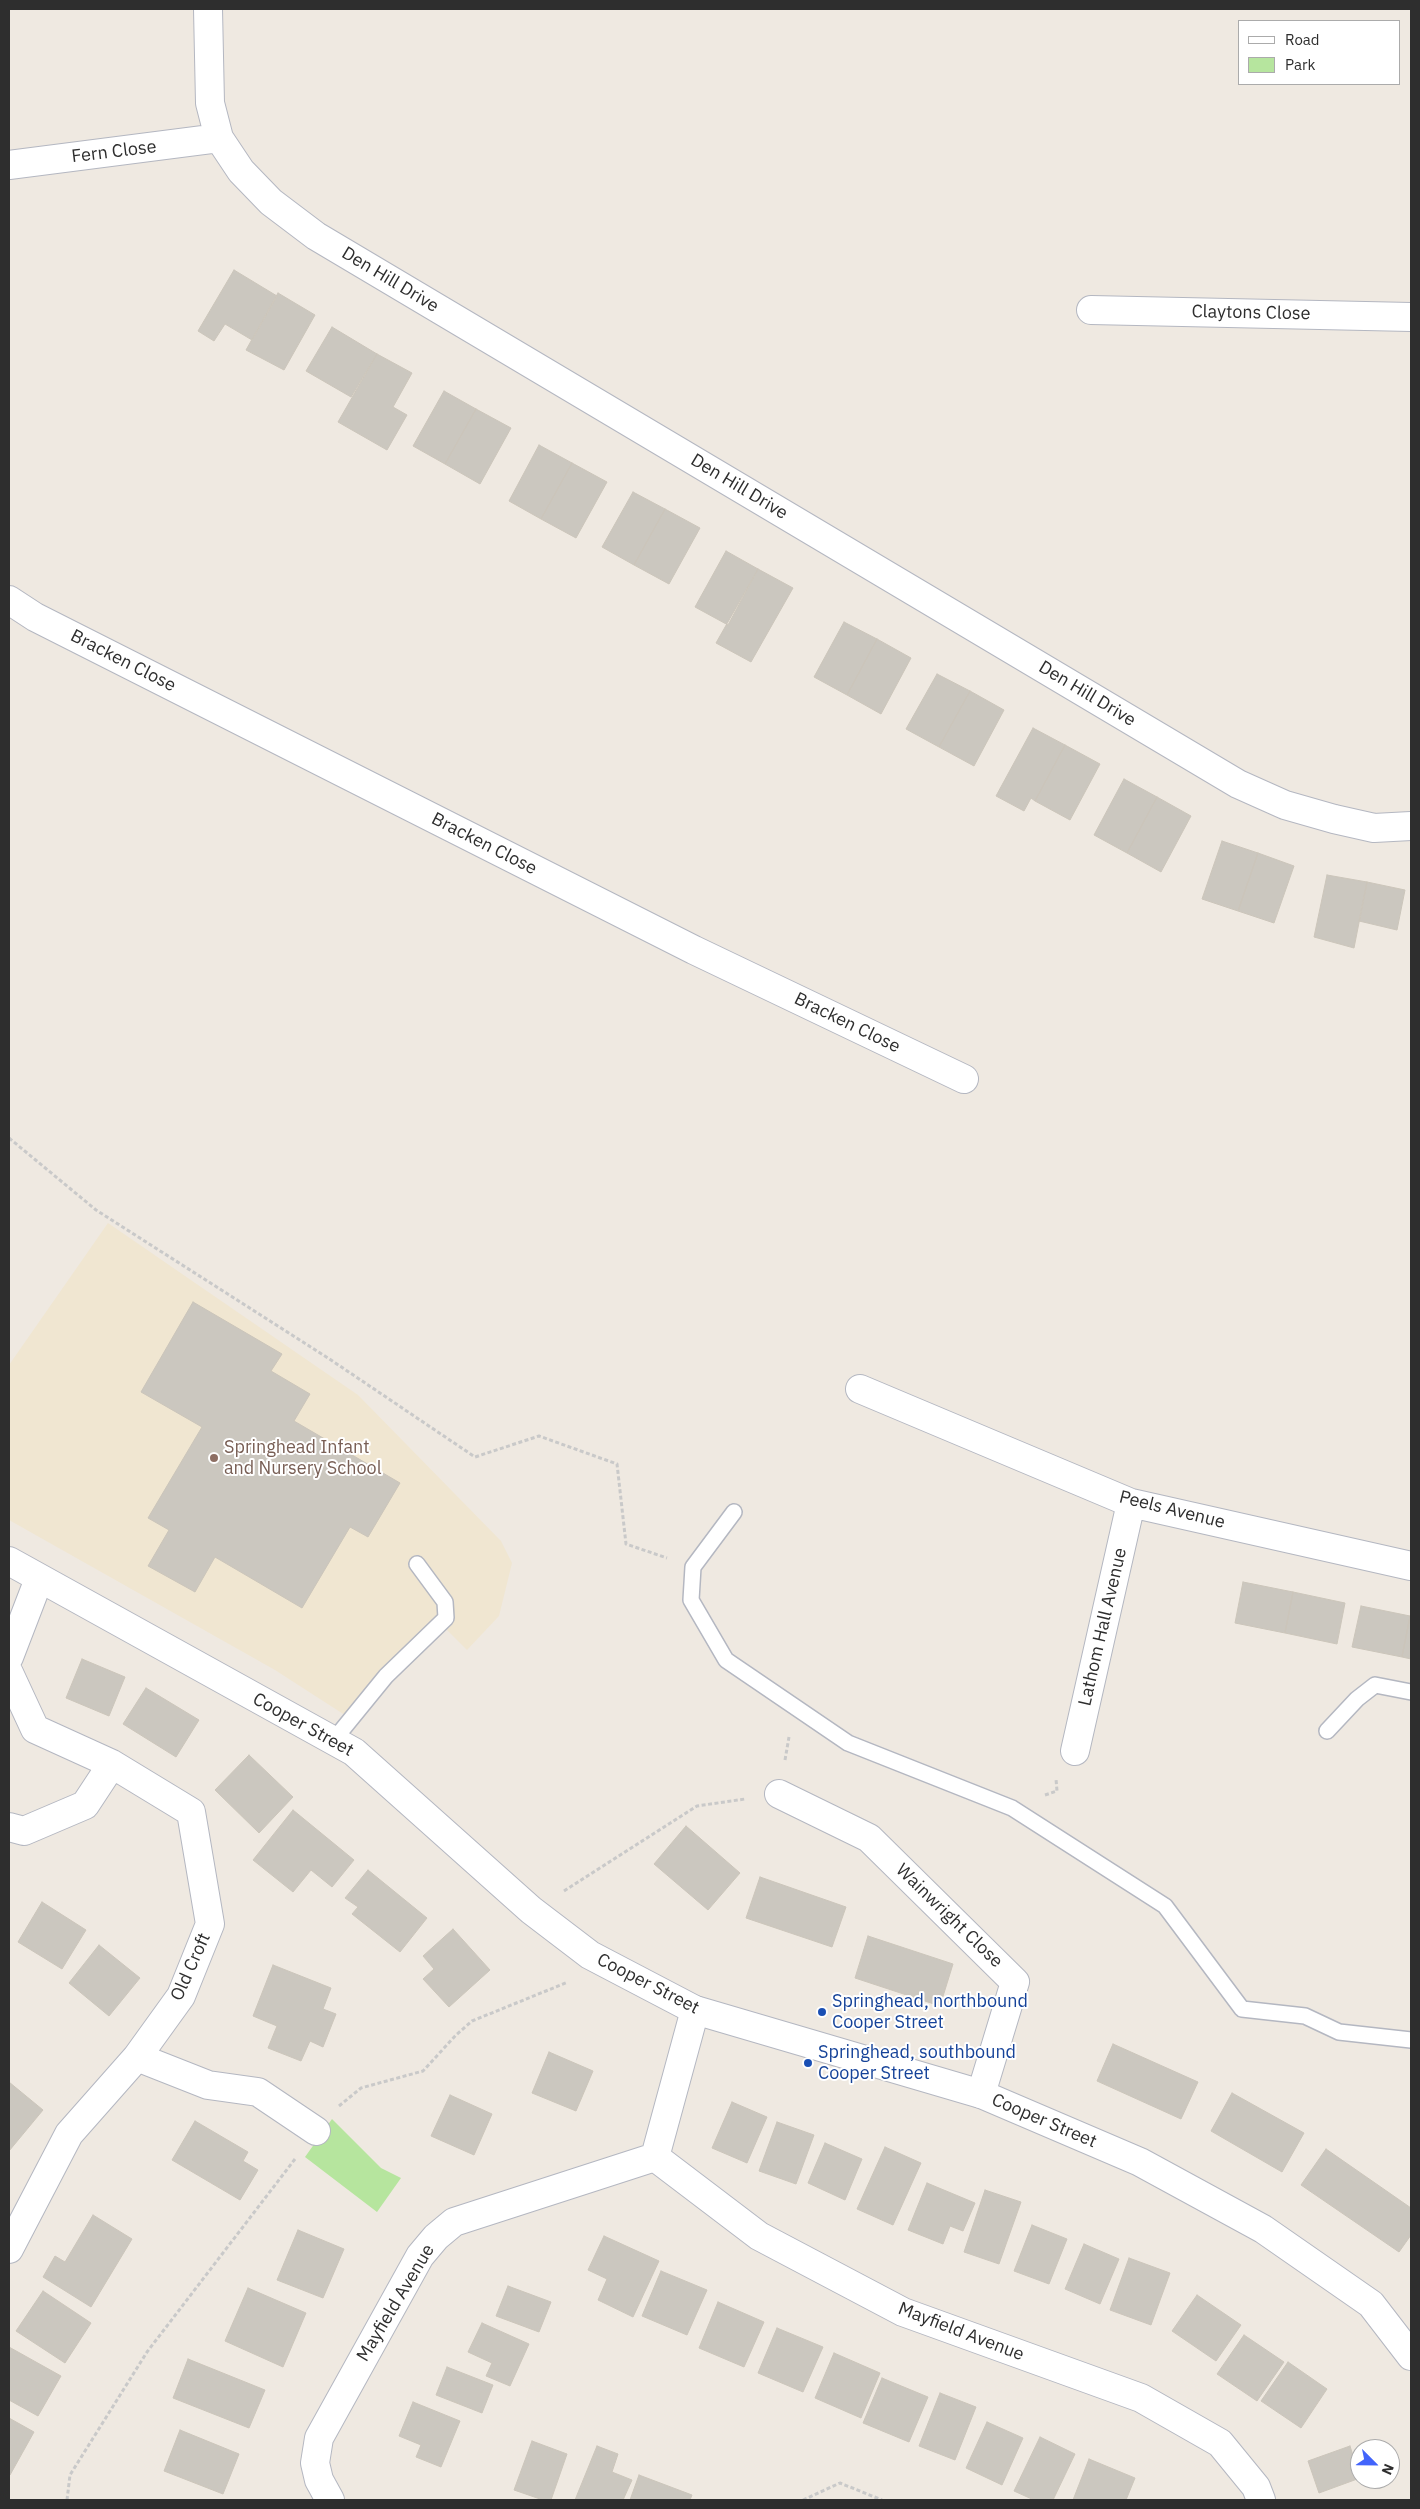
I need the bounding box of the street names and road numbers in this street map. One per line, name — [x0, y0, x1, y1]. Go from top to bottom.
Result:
street label: Fern Close — [70, 136, 158, 168]
street label: Den Hill Drive — [338, 243, 442, 317]
street label: Claytons Close — [1191, 301, 1311, 325]
street label: Den Hill Drive — [687, 450, 791, 524]
street label: Bracken Close — [67, 625, 179, 697]
street label: Den Hill Drive — [1035, 657, 1139, 731]
street label: Bracken Close — [428, 808, 540, 880]
street label: Bracken Close — [790, 988, 904, 1058]
street label: Peels Avenue — [1117, 1486, 1227, 1534]
street label: Lathom Hall Avenue — [1074, 1546, 1132, 1708]
street label: Cooper Street — [249, 1688, 357, 1762]
street label: Wainwright Close — [891, 1860, 1007, 1972]
street label: Old Croft — [166, 1930, 216, 2004]
street label: Cooper Street — [593, 1949, 703, 2019]
street label: Cooper Street — [988, 2089, 1100, 2153]
street label: Mayfield Avenue — [353, 2240, 439, 2366]
street label: Mayfield Avenue — [895, 2298, 1027, 2366]

